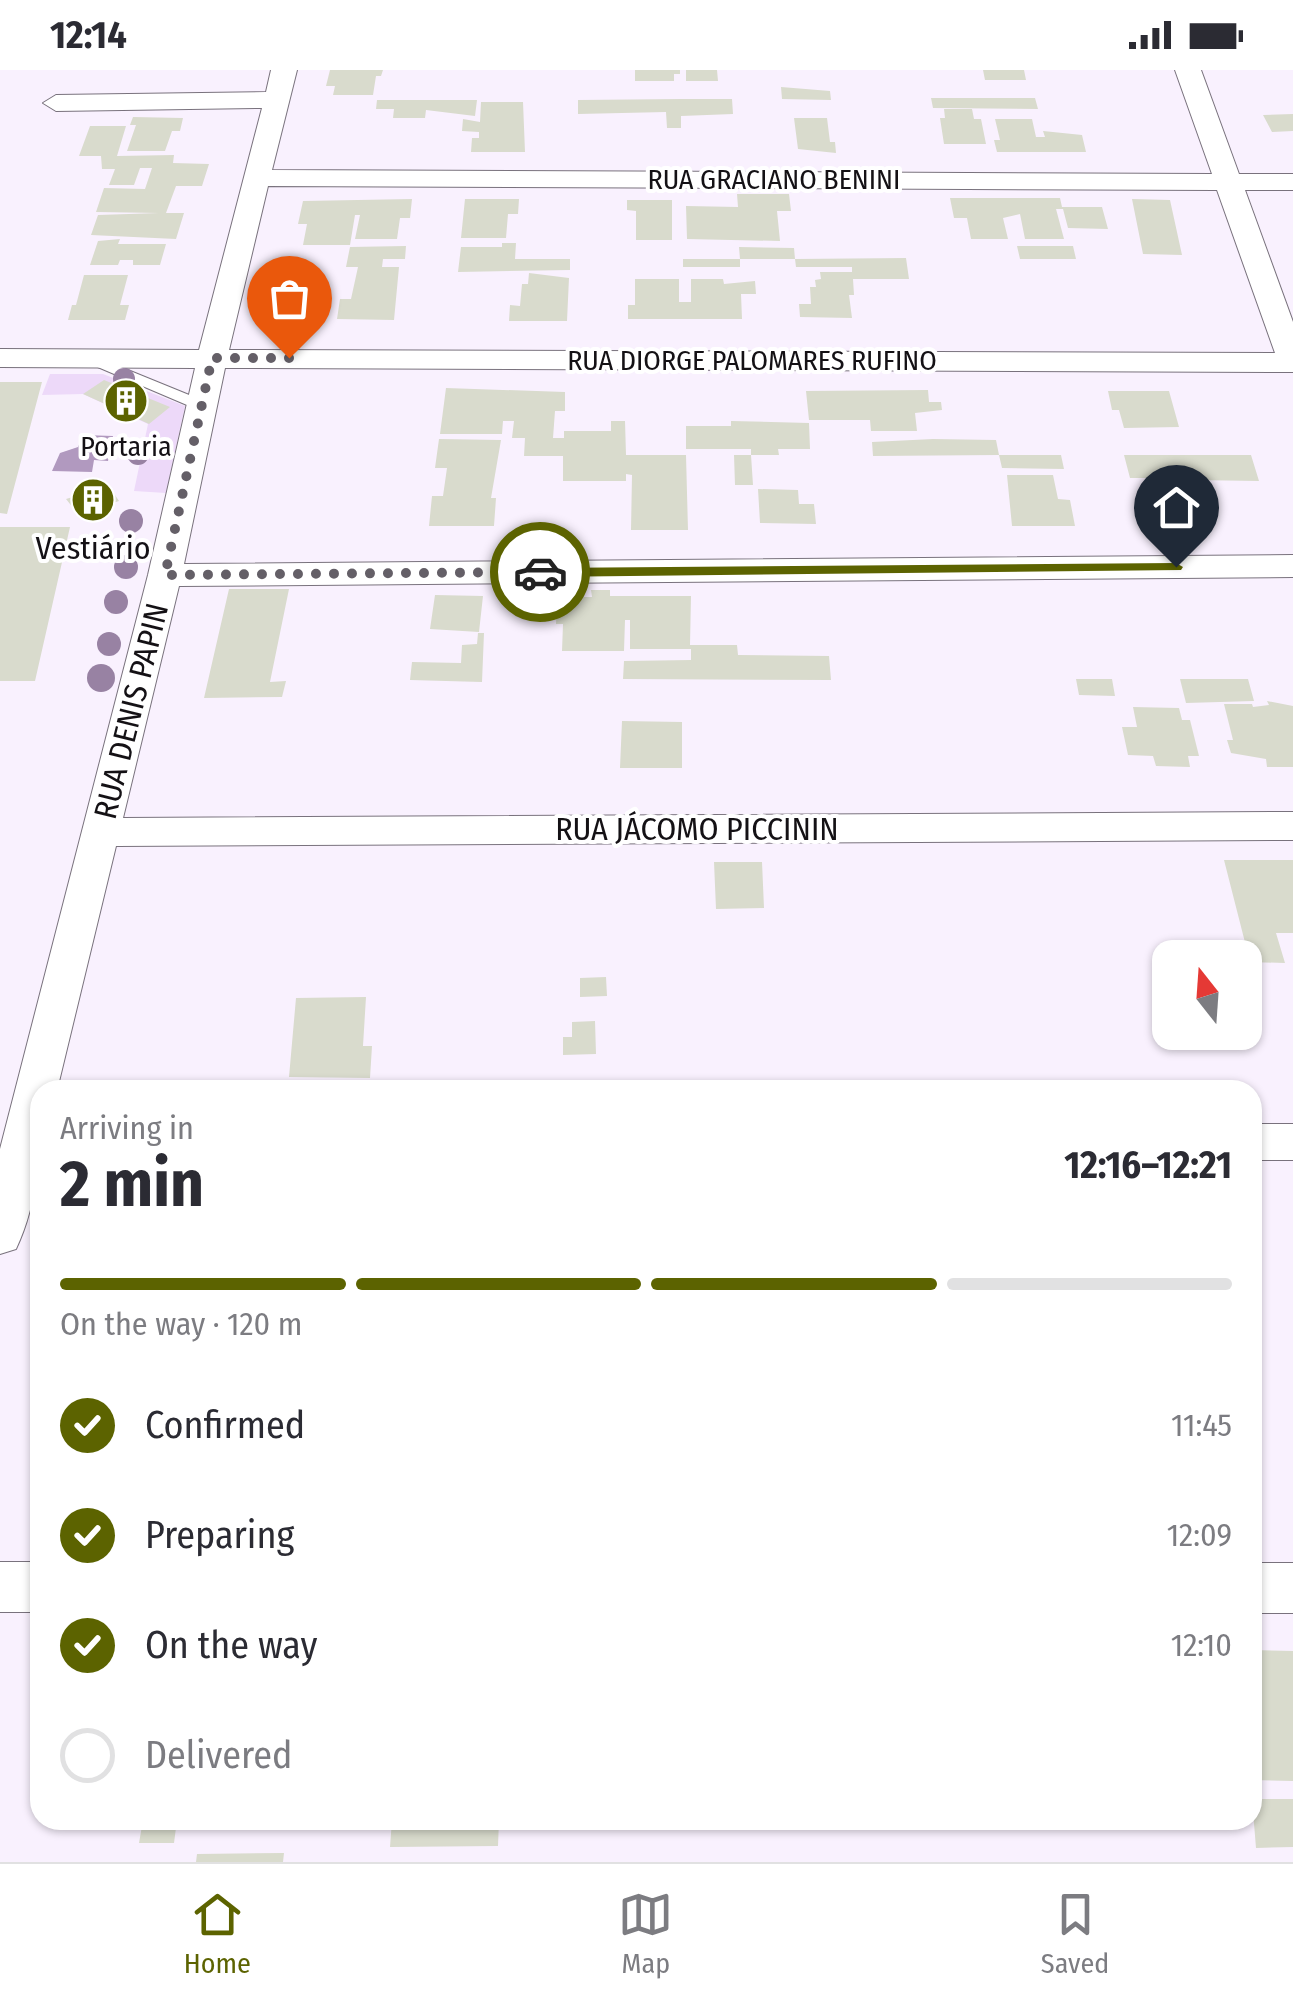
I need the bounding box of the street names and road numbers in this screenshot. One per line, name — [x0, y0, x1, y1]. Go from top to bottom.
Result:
street label: RUA GRACIANO BENINI — [648, 163, 900, 196]
street label: RUA DIORGE PALOMARES RUFINO — [567, 344, 937, 377]
street label: RUA DENIS PAPIN — [86, 599, 176, 823]
street label: RUA JÁCOMO PICCININ — [555, 810, 839, 848]

